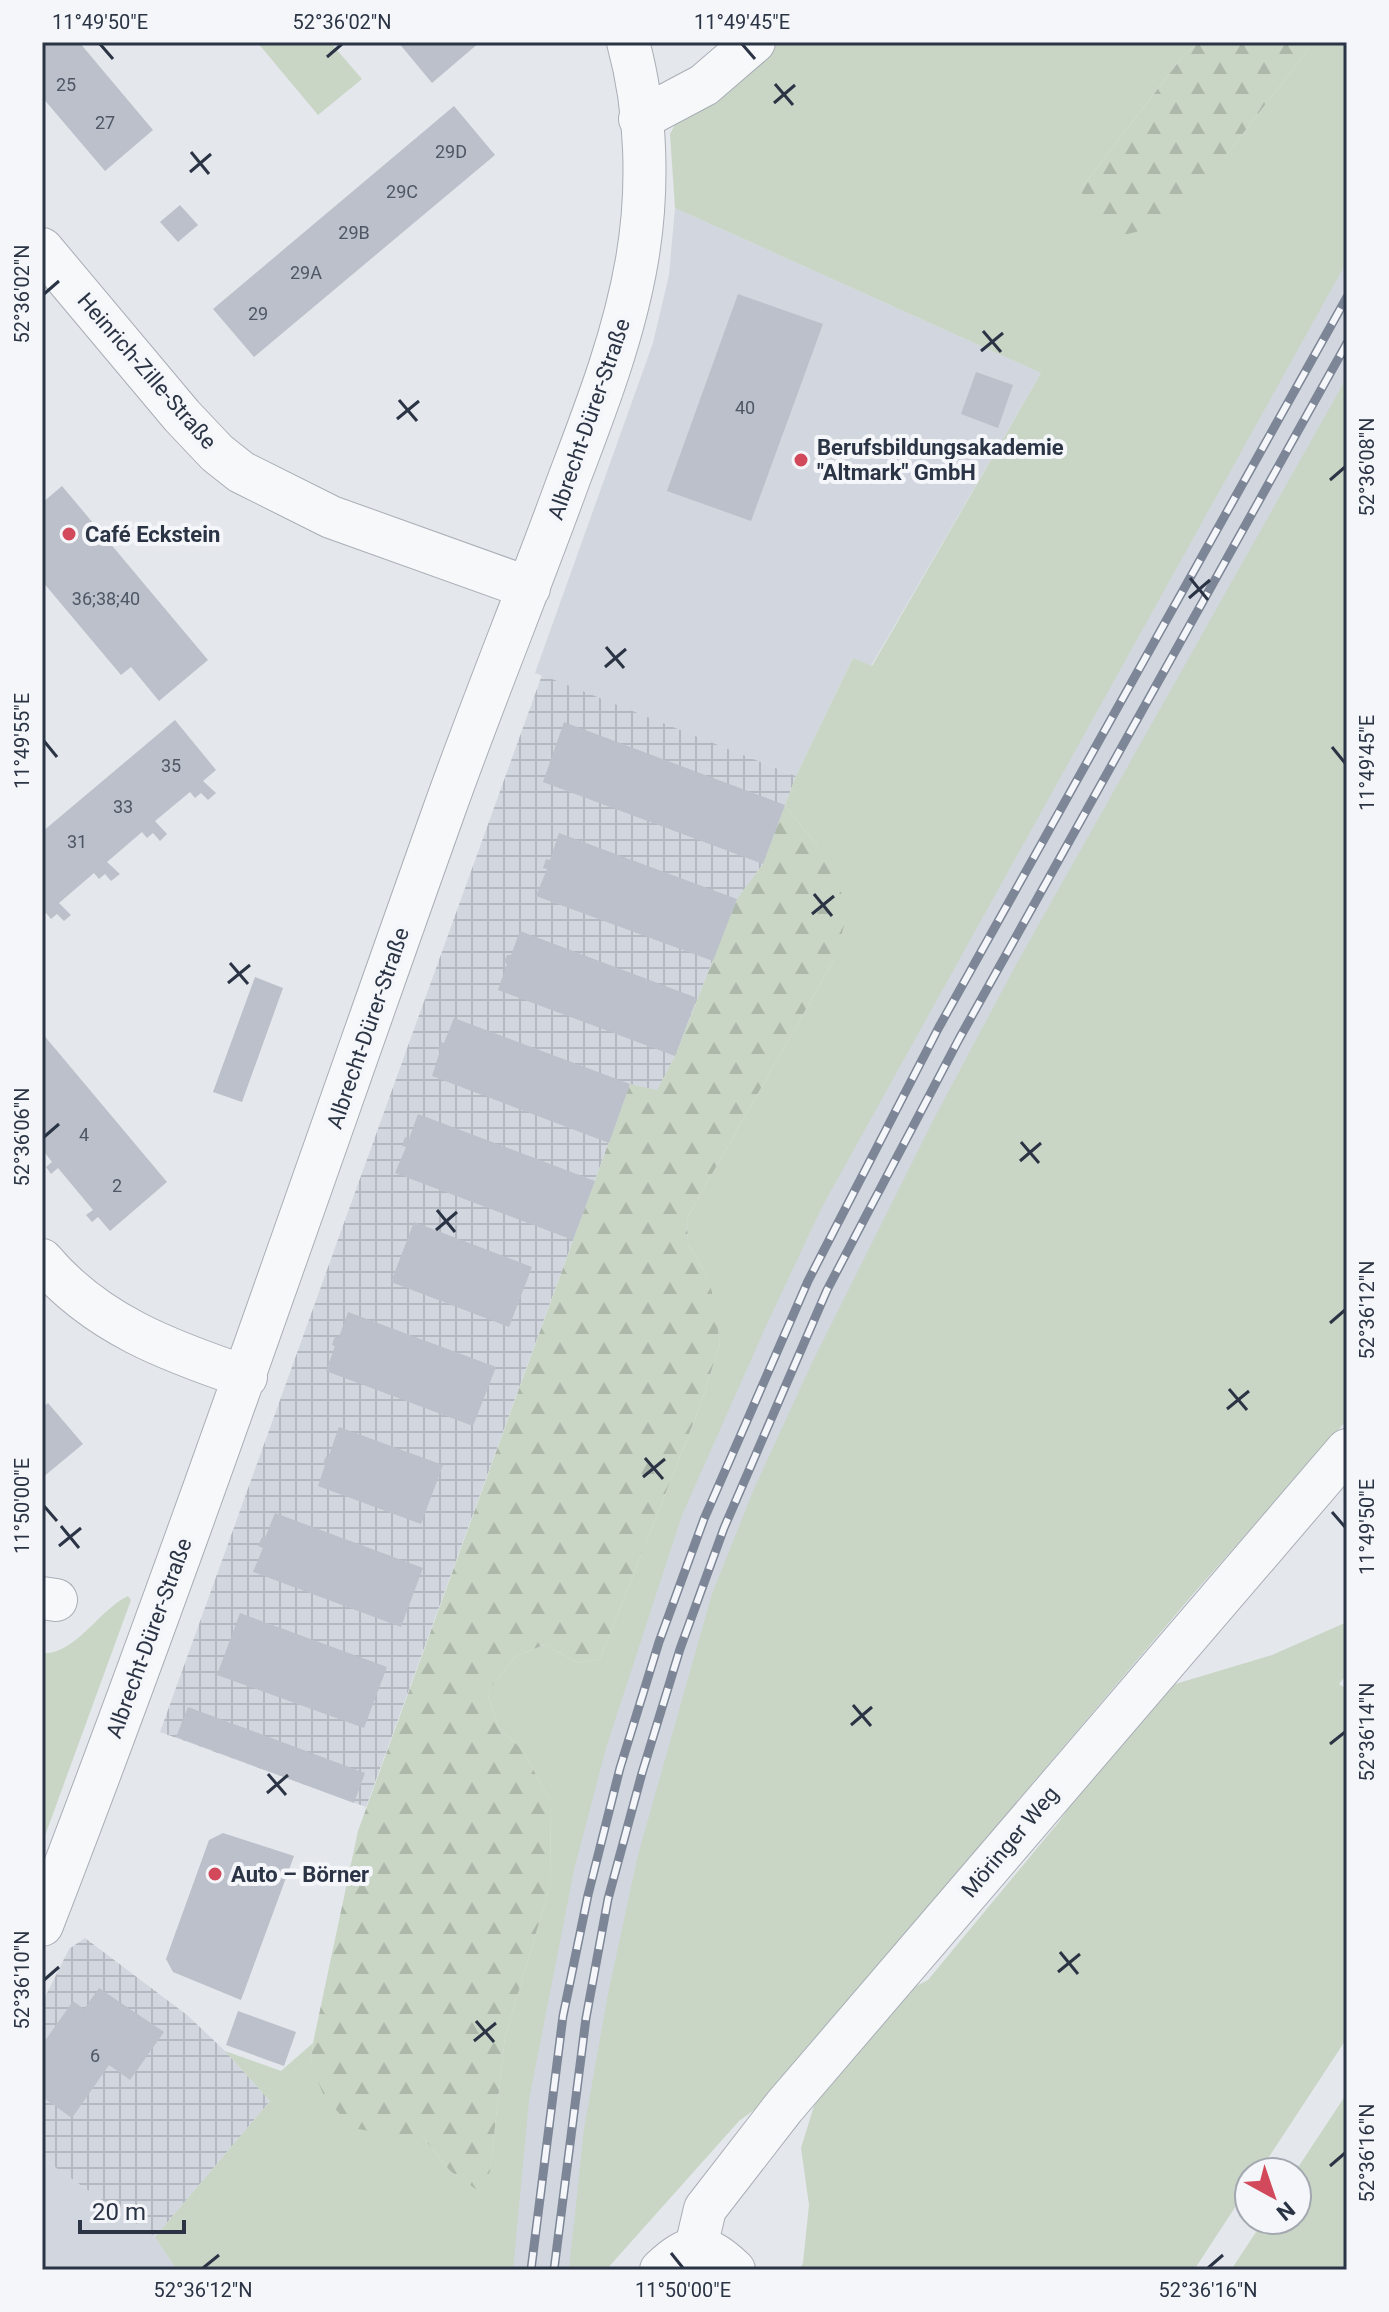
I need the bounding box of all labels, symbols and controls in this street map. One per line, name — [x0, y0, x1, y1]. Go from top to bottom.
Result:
text: 11°49'50"E — [52, 10, 148, 34]
text: 52°36'02"N — [292, 10, 392, 34]
text: 11°49'45"E — [694, 10, 790, 34]
house number: 25 — [56, 74, 76, 95]
house number: 27 — [95, 112, 115, 133]
house number: 29D — [435, 141, 467, 162]
house number: 29C — [386, 181, 418, 202]
house number: 29B — [338, 222, 370, 243]
text: 52°36'02"N — [10, 244, 34, 344]
house number: 29A — [290, 262, 322, 283]
street label: Heinrich-Zille-Straße — [72, 288, 222, 454]
house number: 29 — [248, 303, 268, 324]
street label: Albrecht-Dürer-Straße — [543, 315, 635, 523]
house number: 40 — [735, 397, 755, 418]
text: 52°36'08"N — [1355, 417, 1379, 517]
place label: Berufsbildungsakademie "Altmark" GmbH — [817, 435, 1064, 485]
marker: Berufsbildungsakademie "Altmark" GmbH — [792, 451, 810, 469]
place label: Café Eckstein — [85, 522, 220, 547]
marker: Café Eckstein — [60, 525, 78, 543]
house number: 36;38;40 — [72, 588, 140, 609]
text: 11°49'55"E — [10, 693, 34, 789]
text: 11°49'45"E — [1355, 715, 1379, 811]
house number: 35 — [161, 755, 181, 776]
house number: 33 — [113, 796, 133, 817]
house number: 31 — [67, 831, 87, 852]
street label: Albrecht-Dürer-Straße — [322, 924, 414, 1132]
text: 52°36'06"N — [10, 1087, 34, 1187]
house number: 4 — [79, 1124, 89, 1145]
house number: 2 — [112, 1175, 122, 1196]
text: 52°36'12"N — [1355, 1260, 1379, 1360]
text: 11°50'00"E — [10, 1458, 34, 1554]
text: 11°49'50"E — [1355, 1479, 1379, 1575]
street label: Albrecht-Dürer-Straße — [101, 1535, 197, 1741]
text: 52°36'14"N — [1355, 1682, 1379, 1782]
street label: Möringer Weg — [956, 1782, 1064, 1902]
place label: Auto – Börner — [231, 1862, 369, 1887]
marker: Auto – Börner — [206, 1865, 224, 1883]
text: 52°36'10"N — [10, 1930, 34, 2030]
house number: 6 — [90, 2045, 100, 2066]
text: 52°36'16"N — [1355, 2103, 1379, 2203]
north arrow — [1233, 2156, 1313, 2236]
scale bar — [80, 2184, 184, 2234]
text: N — [1272, 2196, 1300, 2226]
text: 20 m — [92, 2198, 146, 2226]
text: 52°36'12"N — [153, 2278, 253, 2302]
text: 11°50'00"E — [635, 2278, 731, 2302]
text: 52°36'16"N — [1158, 2278, 1258, 2302]

